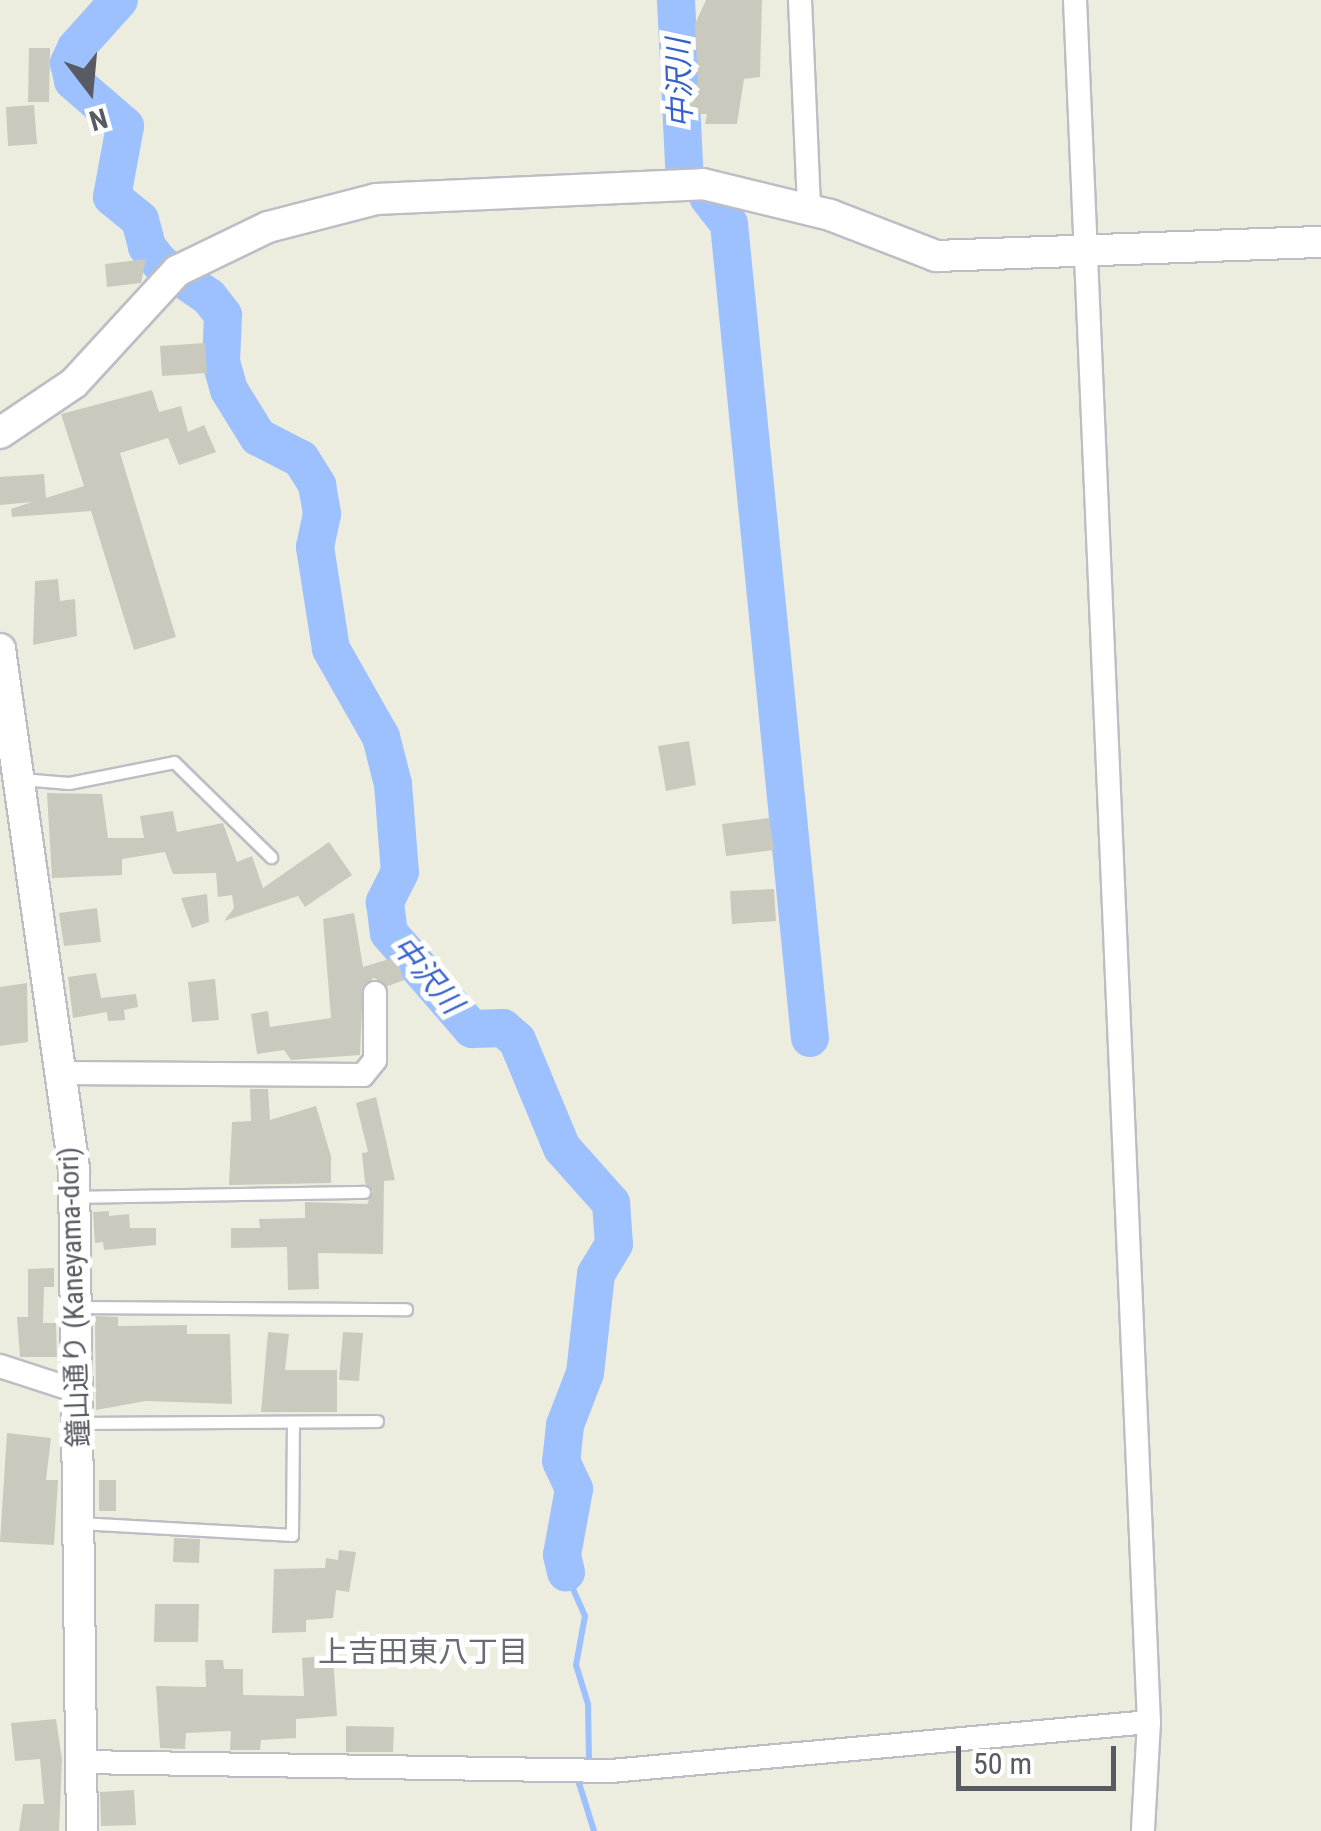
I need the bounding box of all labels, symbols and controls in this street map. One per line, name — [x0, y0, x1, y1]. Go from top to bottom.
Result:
water label: 中沢川 — [660, 37, 700, 129]
north arrow — [40, 40, 140, 140]
text: N — [86, 101, 111, 138]
water label: 中沢川 — [384, 929, 470, 1021]
street label: 鐘山通り (Kaneyama-dori) — [52, 1146, 96, 1448]
district label: 上吉田東八丁目 — [318, 1634, 528, 1670]
scale bar — [961, 1726, 1121, 1788]
text: 50 m — [973, 1746, 1032, 1781]

